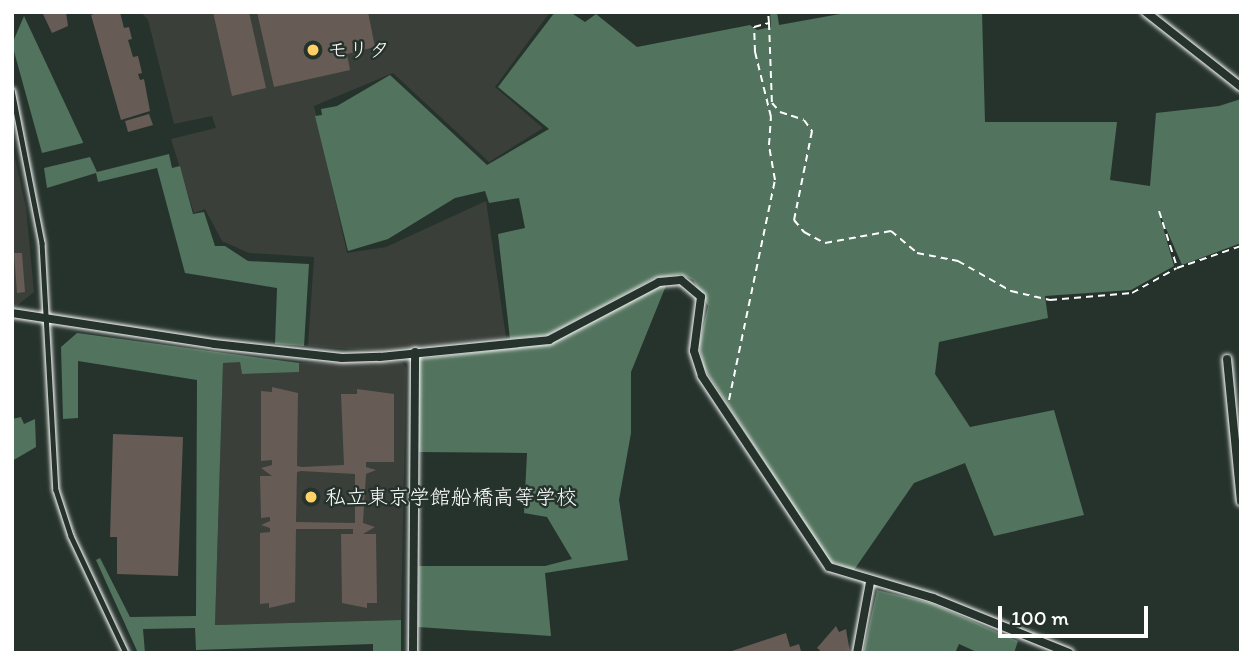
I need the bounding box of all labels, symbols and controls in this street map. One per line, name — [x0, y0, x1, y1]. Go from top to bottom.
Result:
place label: モリタ — [327, 37, 390, 63]
marker: モリタ — [305, 42, 321, 58]
place label: 私立東京学館船橋高等学校 — [325, 484, 577, 510]
marker: 私立東京学館船橋高等学校 — [303, 489, 319, 505]
scale bar — [1001, 592, 1152, 636]
text: 100 m — [1011, 605, 1069, 630]

